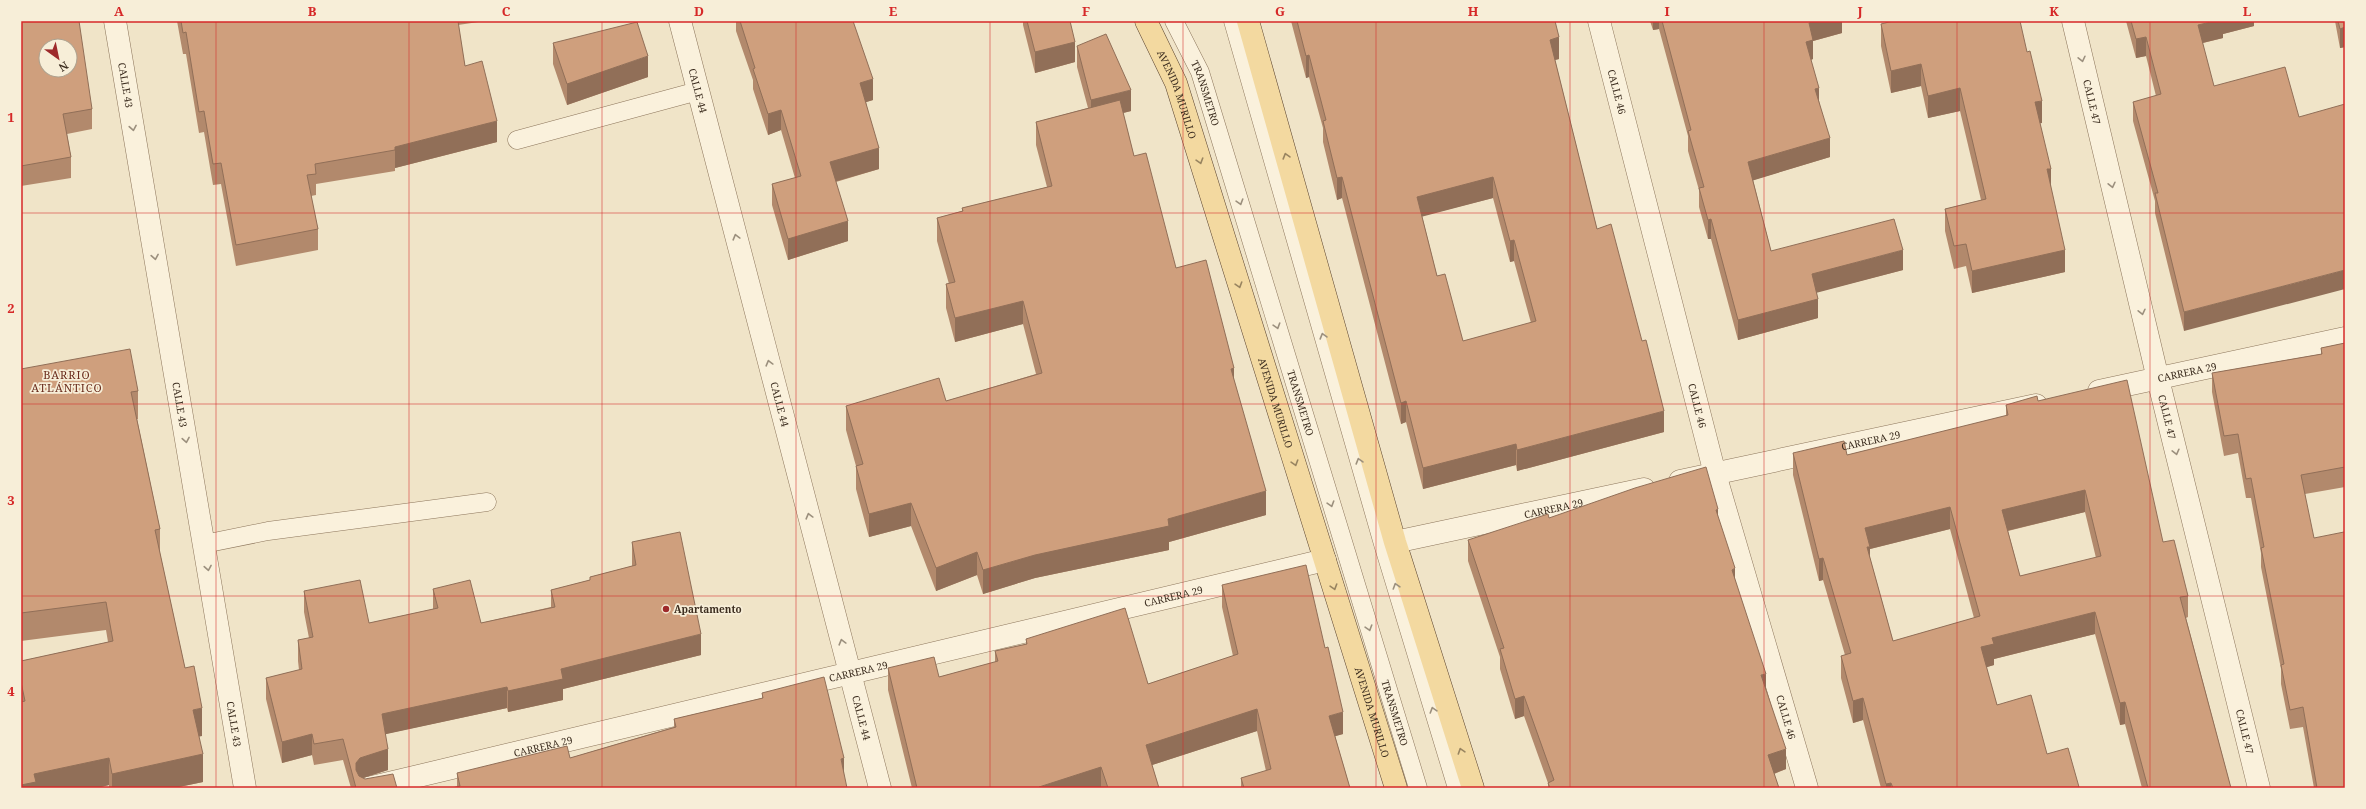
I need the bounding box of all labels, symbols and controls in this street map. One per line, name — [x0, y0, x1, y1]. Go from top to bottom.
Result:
text: A — [114, 2, 124, 20]
text: B — [308, 2, 317, 20]
text: C — [502, 2, 511, 20]
text: D — [694, 2, 704, 20]
text: E — [889, 2, 898, 20]
text: F — [1082, 2, 1090, 20]
text: G — [1275, 2, 1285, 20]
text: H — [1468, 2, 1479, 20]
text: I — [1664, 2, 1670, 20]
text: J — [1856, 2, 1863, 20]
text: K — [2049, 2, 2059, 20]
text: L — [2243, 2, 2252, 20]
north arrow — [38, 38, 78, 78]
street label: AVENIDA MURILLO — [1154, 48, 1200, 141]
one-way arrow — [2077, 56, 2085, 62]
text: N — [56, 58, 71, 76]
street label: TRANSMETRO — [1188, 58, 1223, 128]
street label: CALLE 43 — [115, 61, 137, 109]
street label: CALLE 44 — [686, 67, 711, 115]
street label: CALLE 46 — [1605, 68, 1630, 116]
street label: CALLE 47 — [2080, 78, 2104, 126]
text: 1 — [7, 108, 15, 126]
one-way arrow — [128, 125, 137, 132]
one-way arrow — [1282, 153, 1291, 160]
one-way arrow — [1195, 158, 1204, 165]
one-way arrow — [2107, 182, 2115, 189]
one-way arrow — [1235, 198, 1244, 205]
one-way arrow — [733, 234, 741, 241]
one-way arrow — [150, 254, 159, 260]
one-way arrow — [1234, 282, 1243, 289]
text: 2 — [7, 299, 15, 317]
one-way arrow — [2137, 309, 2145, 315]
one-way arrow — [1272, 322, 1281, 329]
one-way arrow — [1319, 333, 1328, 340]
street label: AVENIDA MURILLO — [1255, 356, 1297, 450]
street label: CARRERA 29 — [2156, 359, 2218, 385]
one-way arrow — [765, 360, 774, 367]
district label: BARRIO ATLÁNTICO — [31, 367, 103, 395]
street label: TRANSMETRO — [1284, 368, 1317, 438]
street label: CALLE 44 — [767, 380, 793, 428]
street label: CALLE 43 — [169, 381, 191, 429]
street label: CALLE 46 — [1685, 382, 1710, 430]
street label: CALLE 47 — [2155, 393, 2180, 441]
street label: CARRERA 29 — [1840, 427, 1901, 453]
one-way arrow — [181, 437, 190, 443]
one-way arrow — [2171, 449, 2179, 455]
one-way arrow — [1355, 458, 1364, 465]
one-way arrow — [1290, 459, 1299, 466]
text: 3 — [7, 491, 15, 509]
street label: CARRERA 29 — [1523, 495, 1584, 521]
one-way arrow — [1327, 500, 1335, 507]
one-way arrow — [805, 513, 814, 520]
one-way arrow — [203, 565, 212, 571]
street label: CARRERA 29 — [1143, 582, 1204, 610]
one-way arrow — [1329, 583, 1338, 590]
one-way arrow — [1392, 583, 1400, 590]
place label: Apartamento — [674, 602, 742, 616]
marker: Apartamento — [661, 604, 671, 614]
one-way arrow — [1364, 625, 1373, 632]
one-way arrow — [838, 639, 847, 646]
street label: CARRERA 29 — [827, 657, 889, 685]
street label: AVENIDA MURILLO — [1352, 665, 1393, 759]
street label: TRANSMETRO — [1378, 678, 1412, 747]
text: 4 — [7, 682, 15, 700]
street label: CALLE 46 — [1773, 693, 1800, 741]
street label: CALLE 44 — [849, 694, 874, 742]
street label: CALLE 43 — [223, 700, 245, 748]
one-way arrow — [1429, 707, 1438, 714]
street label: CALLE 47 — [2233, 708, 2257, 756]
street label: CARRERA 29 — [512, 733, 574, 760]
one-way arrow — [1457, 747, 1466, 754]

